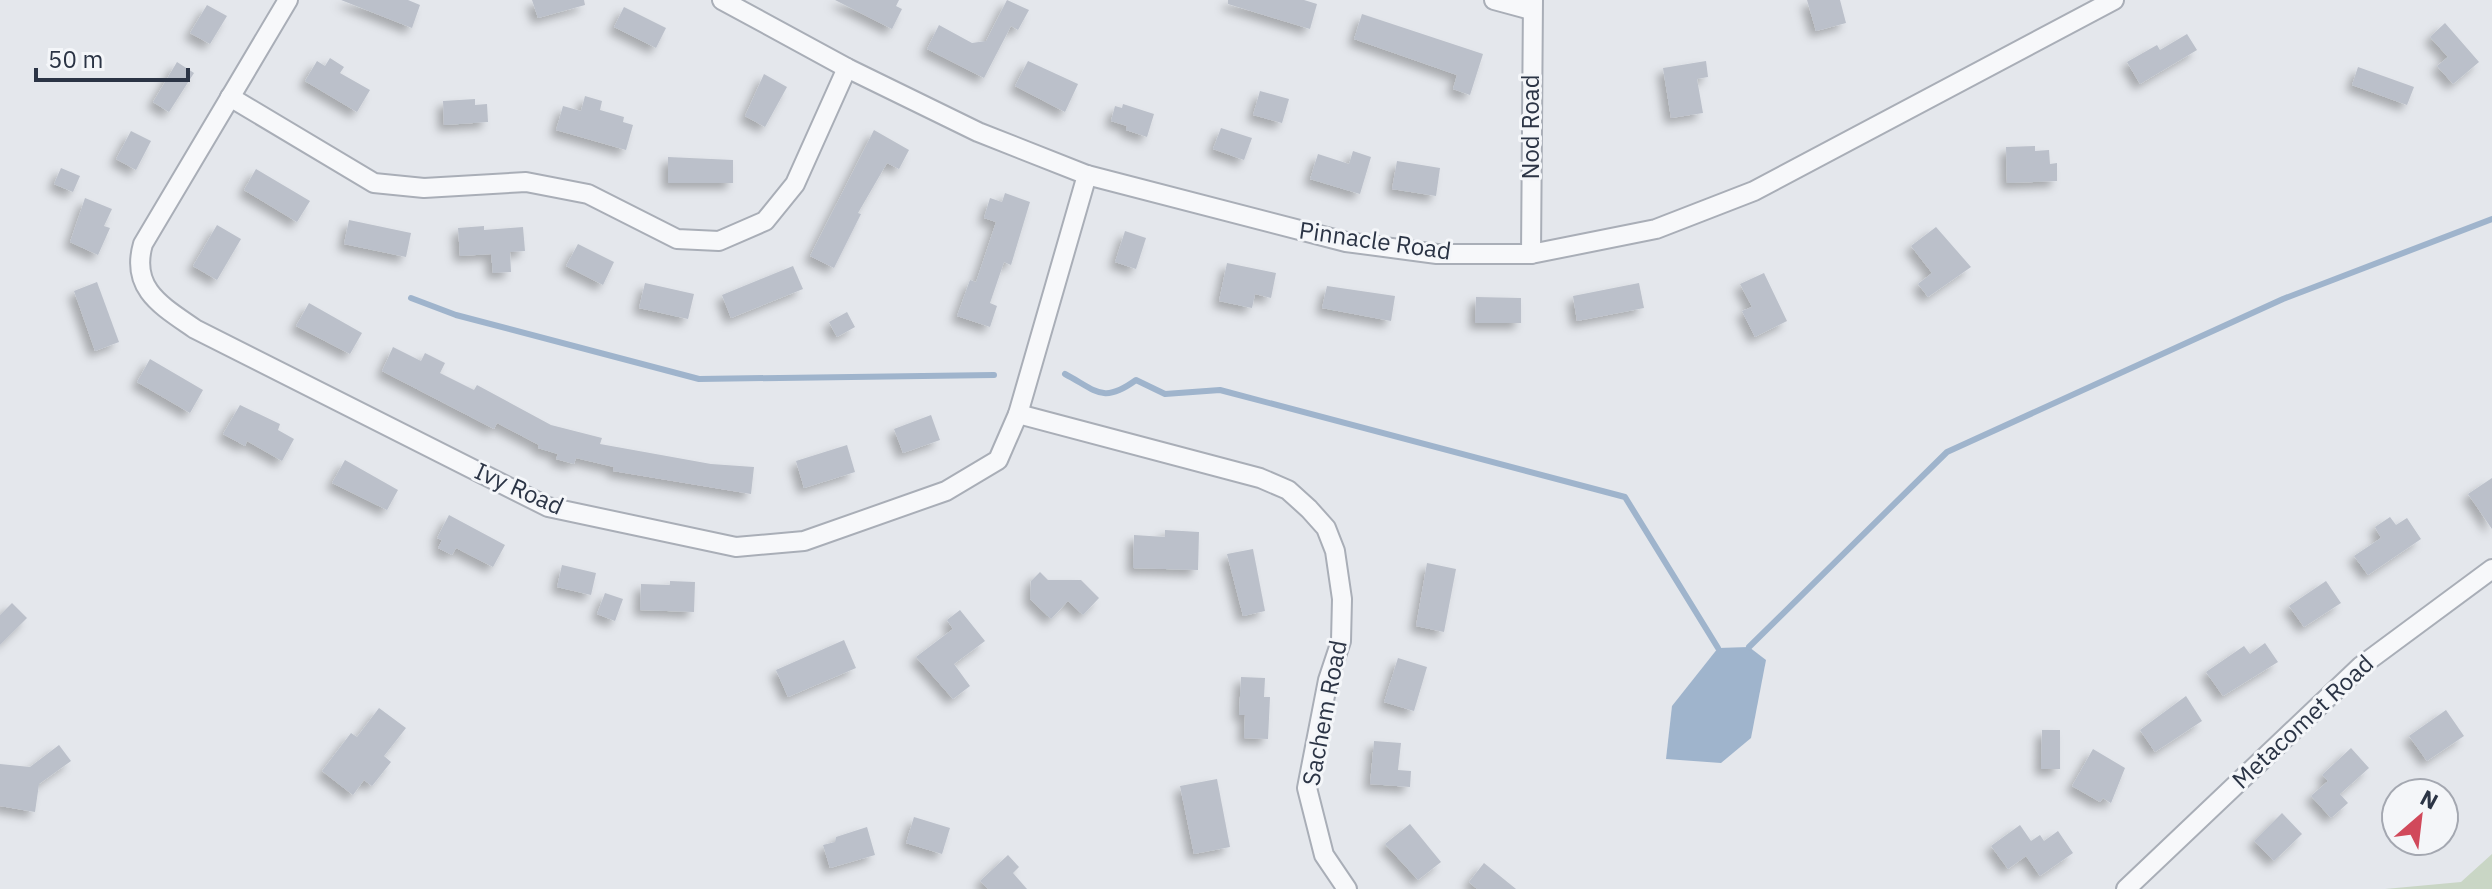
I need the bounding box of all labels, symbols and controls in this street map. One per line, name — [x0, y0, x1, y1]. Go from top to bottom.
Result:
scale bar — [36, 32, 188, 82]
text: 50 m — [48, 43, 103, 75]
street label: Nod Road — [1514, 74, 1546, 180]
street label: Pinnacle Road — [1297, 214, 1453, 267]
street label: Ivy Road — [470, 454, 569, 522]
street label: Sachem Road — [1294, 637, 1354, 788]
street label: Metacomet Road — [2225, 647, 2380, 795]
north arrow — [2380, 777, 2460, 857]
text: N — [2416, 782, 2443, 815]

